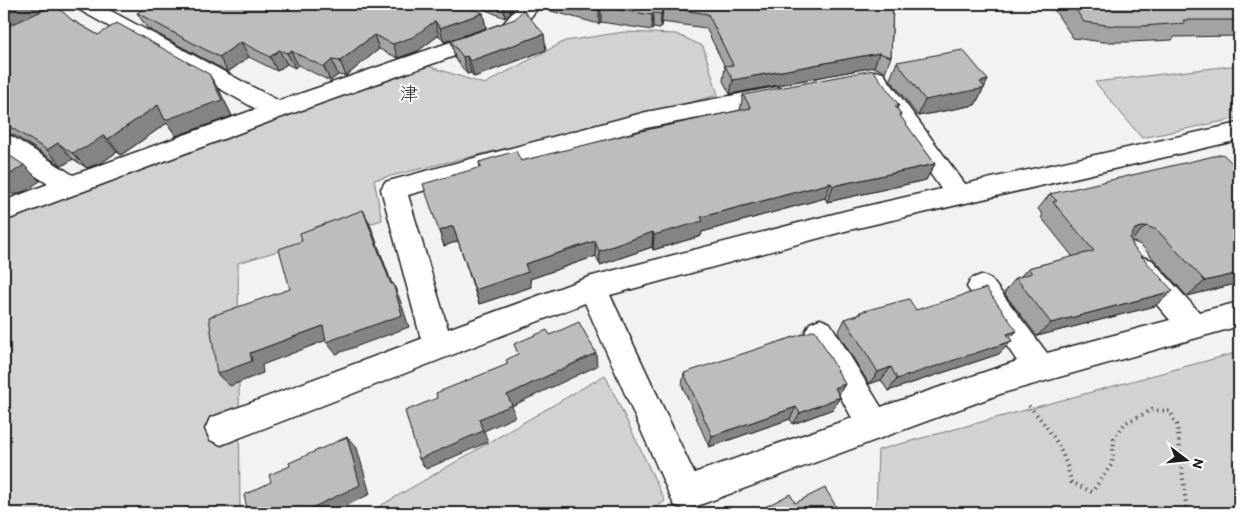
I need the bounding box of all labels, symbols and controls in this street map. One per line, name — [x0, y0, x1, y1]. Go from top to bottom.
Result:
district label: 津 — [399, 82, 419, 105]
north arrow — [1160, 434, 1210, 484]
text: N — [1189, 457, 1207, 470]

